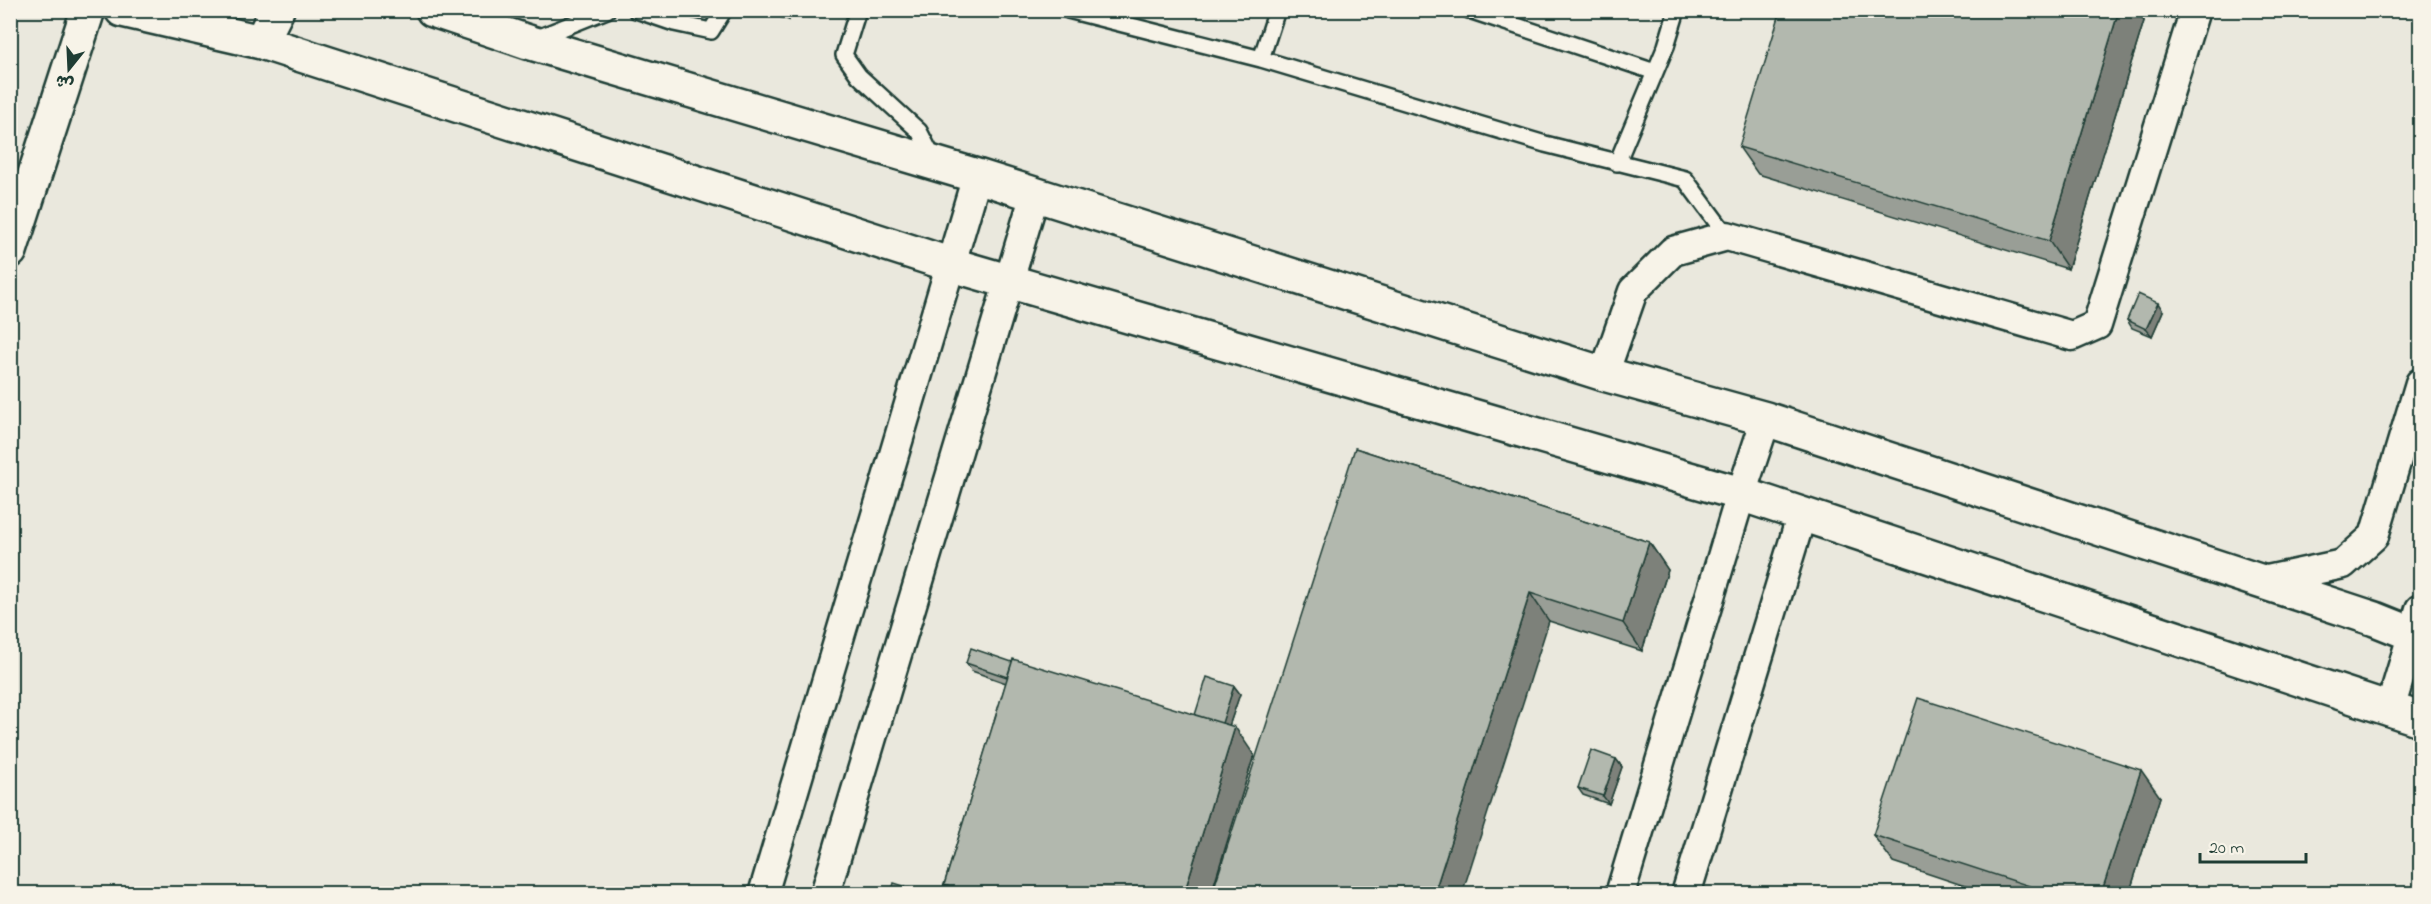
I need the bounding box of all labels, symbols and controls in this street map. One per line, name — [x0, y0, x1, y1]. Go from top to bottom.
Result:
north arrow — [39, 39, 99, 99]
text: ش — [53, 67, 77, 95]
scale bar — [2200, 826, 2306, 864]
text: 20 m — [2209, 836, 2244, 862]

